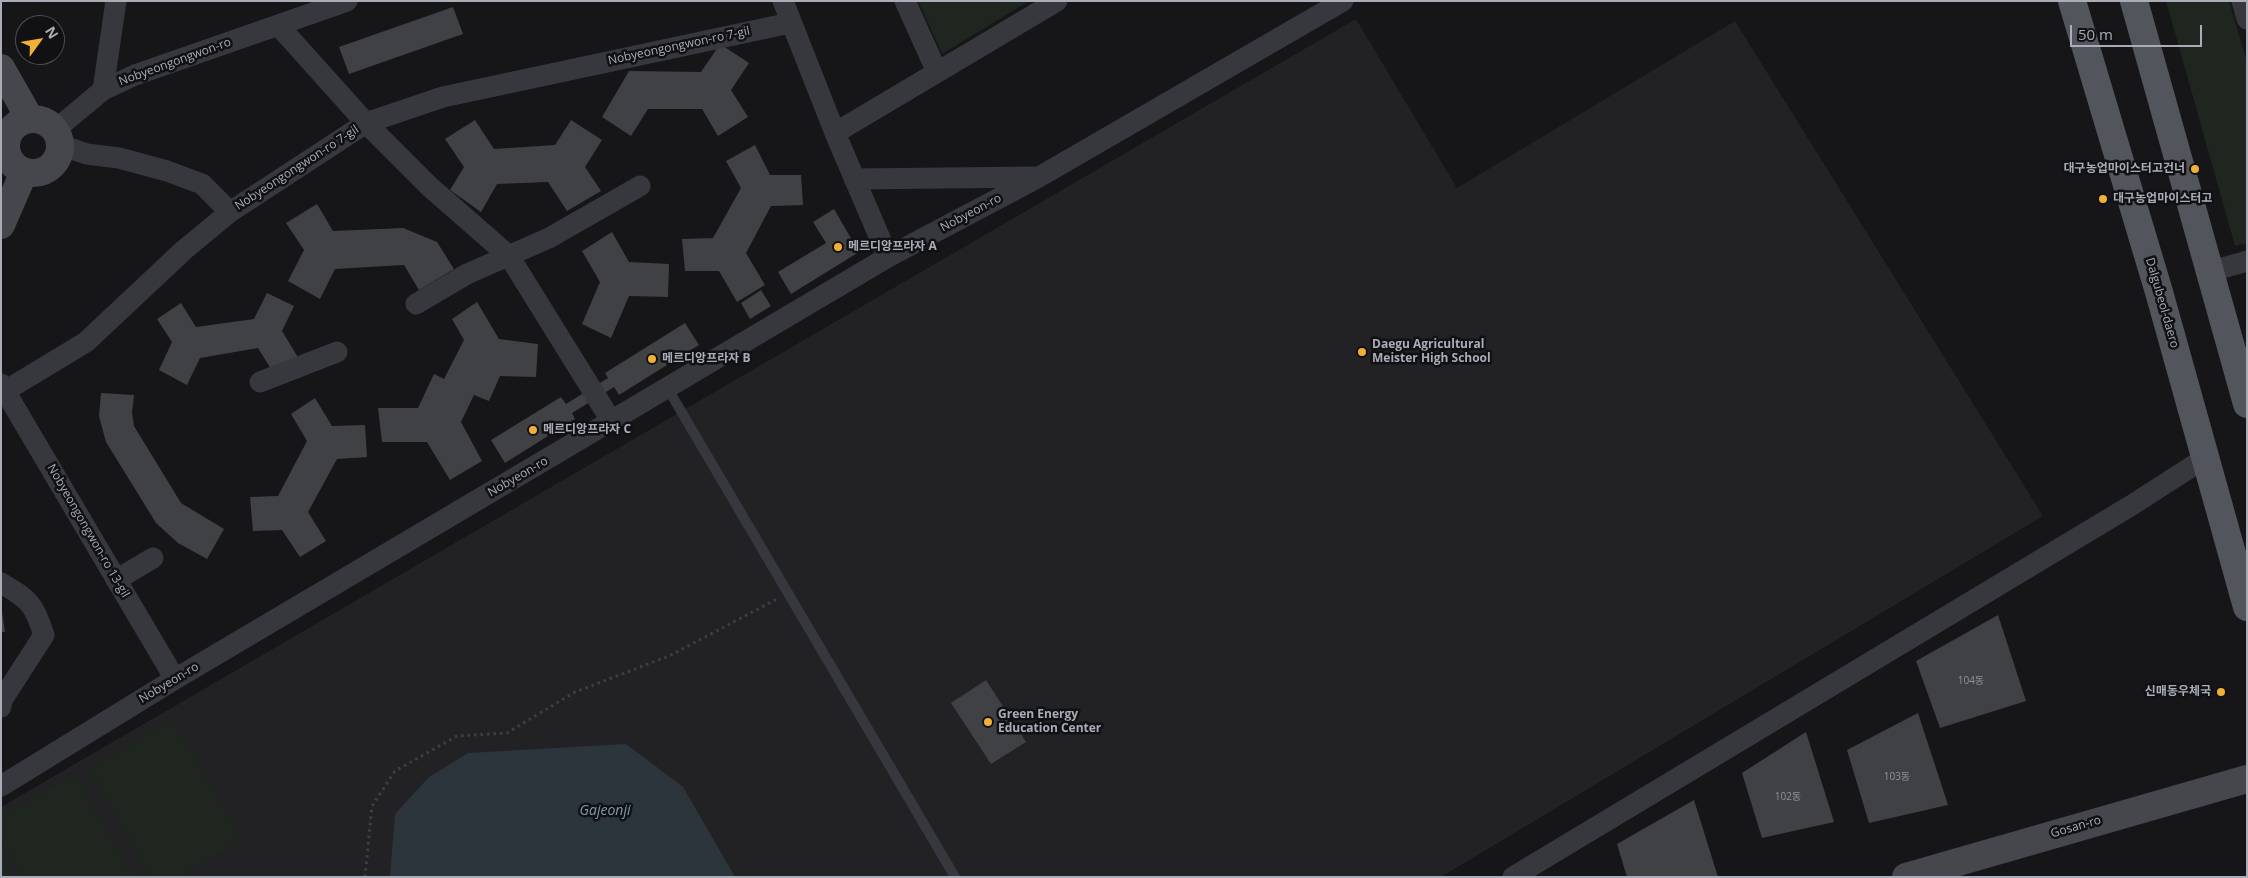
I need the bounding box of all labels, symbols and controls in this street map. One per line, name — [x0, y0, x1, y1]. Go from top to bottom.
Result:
north arrow — [15, 15, 65, 65]
scale bar — [2073, 15, 2206, 47]
text: N — [41, 22, 63, 42]
street label: Nobyeongongwon-ro 7-gil — [607, 24, 751, 68]
text: 50 m — [2078, 24, 2113, 44]
street label: Nobyeongongwon-ro — [117, 35, 233, 89]
street label: Nobyeongongwon-ro 7-gil — [232, 123, 362, 213]
place label: 대구농업마이스터고건너 — [2064, 162, 2185, 176]
marker: 대구농업마이스터고건너 — [2189, 163, 2201, 175]
street label: Nobyeon-ro — [938, 191, 1004, 235]
place label: 대구농업마이스터고 — [2113, 192, 2212, 206]
marker: 대구농업마이스터고 — [2097, 193, 2109, 205]
place label: 메르디앙프라자 A — [848, 240, 937, 254]
marker: 메르디앙프라자 A — [832, 241, 844, 253]
street label: Dalgubeol-daero — [2142, 256, 2182, 350]
place label: Daegu Agricultural Meister High School — [1372, 338, 1491, 366]
marker: Daegu Agricultural Meister High School — [1356, 346, 1368, 358]
place label: 메르디앙프라자 B — [662, 352, 750, 366]
marker: 메르디앙프라자 B — [646, 353, 658, 365]
place label: 메르디앙프라자 C — [543, 423, 631, 437]
marker: 메르디앙프라자 C — [527, 424, 539, 436]
street label: Nobyeon-ro — [485, 454, 551, 500]
street label: Nobyeongongwon-ro 13-gil — [44, 462, 132, 600]
street label: Nobyeon-ro — [137, 660, 201, 706]
house number: 104동 — [1958, 675, 1984, 687]
place label: 신매동우체국 — [2145, 685, 2211, 699]
marker: 신매동우체국 — [2215, 686, 2227, 698]
place label: Green Energy Education Center — [998, 708, 1101, 736]
marker: Green Energy Education Center — [982, 716, 994, 728]
house number: 103동 — [1884, 771, 1910, 783]
house number: 102동 — [1775, 791, 1801, 803]
water label: Gajeonji — [580, 803, 630, 819]
street label: Gosan-ro — [2049, 813, 2103, 841]

